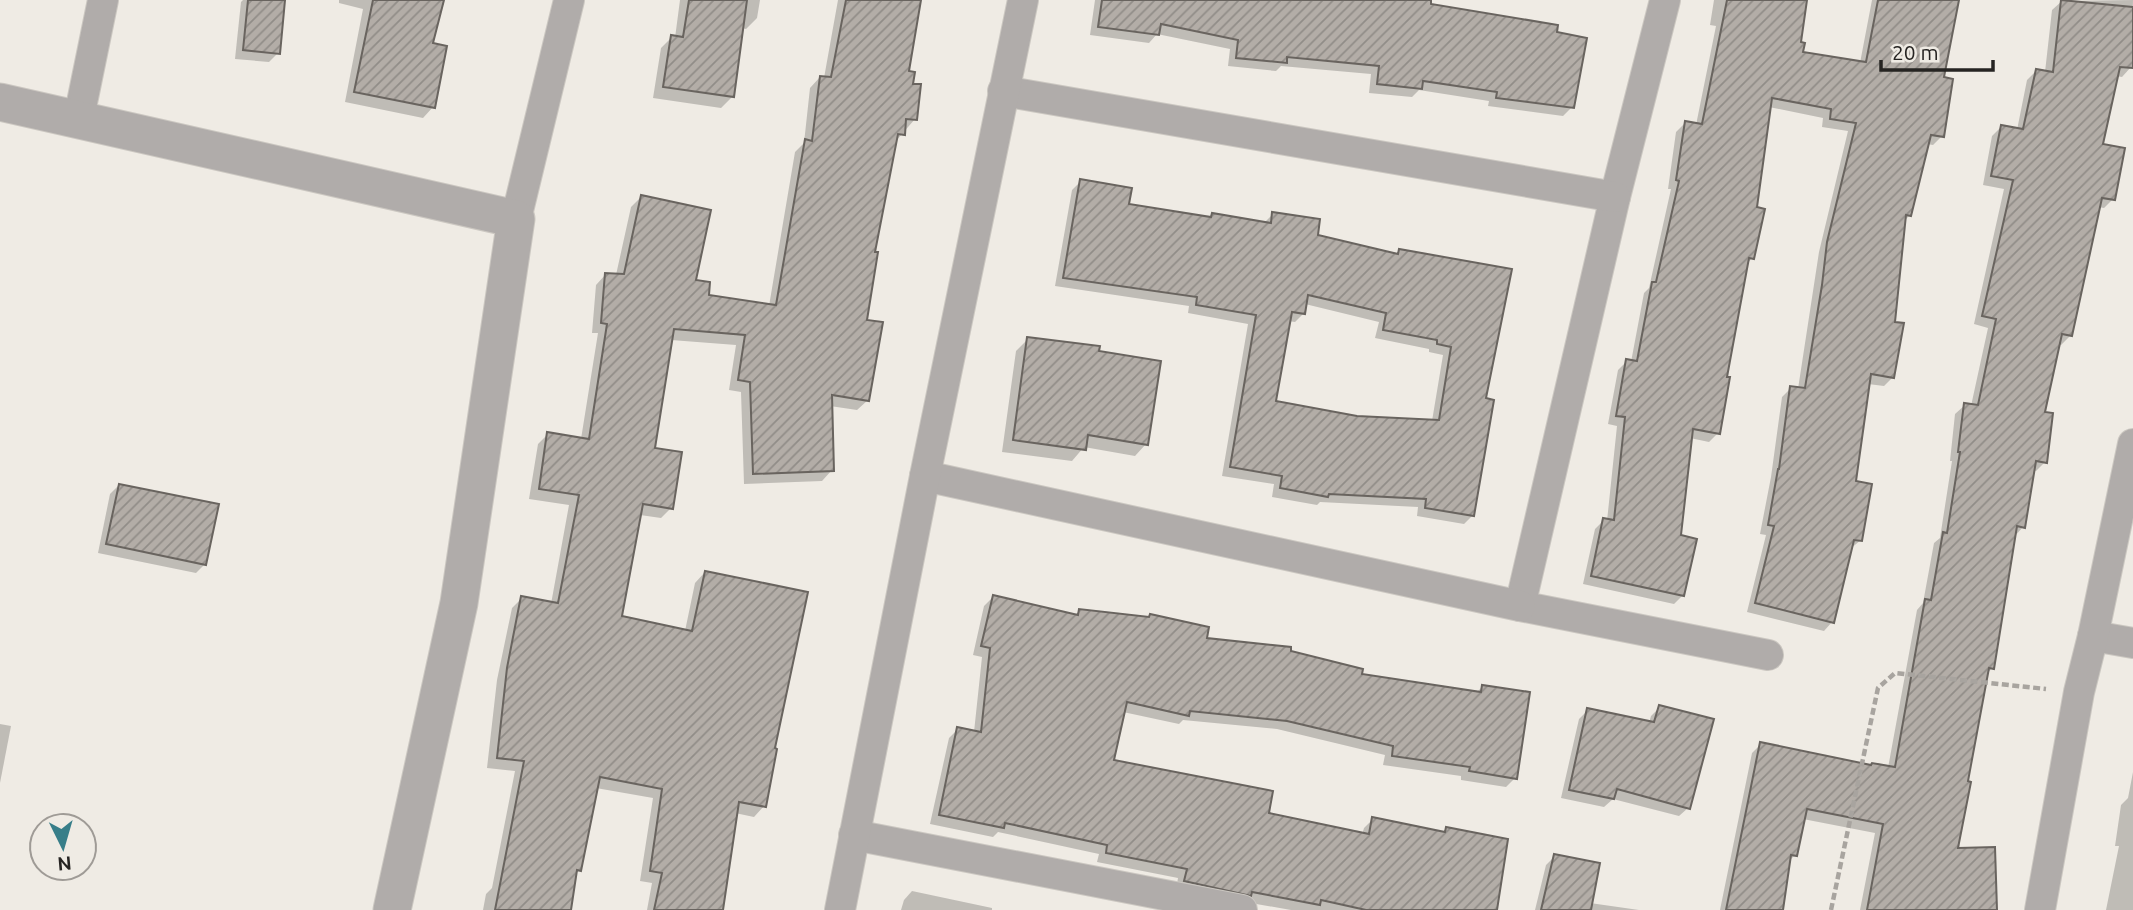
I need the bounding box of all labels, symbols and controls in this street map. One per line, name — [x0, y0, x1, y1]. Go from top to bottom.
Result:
scale bar — [1881, 28, 1993, 72]
text: 20 m — [1892, 40, 1939, 64]
north arrow — [28, 812, 98, 882]
text: N — [56, 852, 73, 876]

